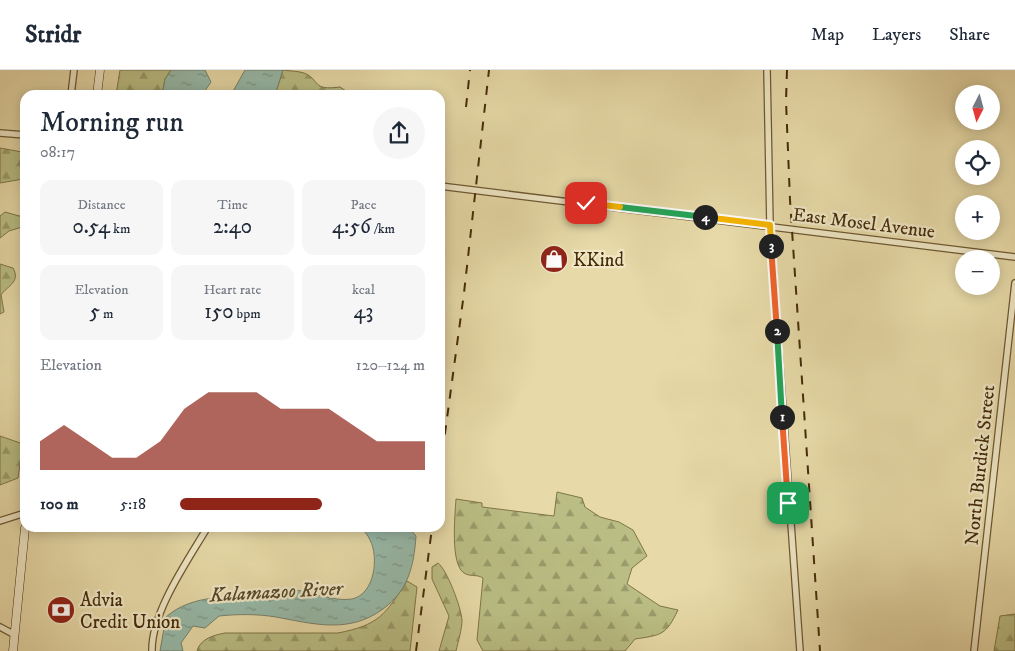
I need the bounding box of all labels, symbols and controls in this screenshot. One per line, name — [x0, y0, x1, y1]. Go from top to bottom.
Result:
text: Stridr — [25, 20, 81, 50]
text: Map — [811, 24, 844, 46]
text: Layers — [872, 24, 921, 46]
text: Share — [949, 24, 990, 46]
north arrow — [955, 85, 1000, 130]
map controls — [955, 85, 1000, 295]
text: Morning run — [40, 105, 184, 140]
button: share — [373, 107, 425, 159]
button: locate — [955, 140, 1000, 185]
text: 08:17 — [40, 142, 75, 162]
pin — [565, 182, 607, 224]
icon: check — [572, 189, 600, 217]
button: + — [955, 195, 1000, 240]
text: Distance — [77, 196, 126, 214]
text: Time — [217, 196, 248, 214]
text: Pace — [351, 196, 376, 214]
street label: East Mosel Avenue — [791, 203, 936, 244]
pin: 4 — [692, 204, 718, 230]
text: 4 — [701, 208, 710, 226]
text: 0.54 — [73, 214, 110, 240]
text: 2:40 — [213, 214, 252, 240]
text: 4:56 — [332, 214, 371, 240]
text: km — [110, 220, 130, 238]
text: /km — [371, 220, 395, 238]
pin: 3 — [758, 234, 784, 258]
text: 3 — [769, 237, 774, 255]
shop icon: KKind — [539, 244, 569, 274]
place label: KKind — [573, 249, 624, 272]
button: − — [955, 250, 1000, 295]
text: Elevation — [74, 281, 129, 299]
text: Heart rate — [204, 281, 261, 299]
text: kcal — [352, 281, 375, 299]
text: 5 — [90, 299, 100, 325]
text: 150 — [204, 299, 234, 325]
text: 43 — [354, 299, 373, 325]
text: m — [100, 305, 113, 323]
text: bpm — [234, 305, 261, 323]
pin: 2 — [764, 318, 790, 344]
text: 2 — [774, 322, 781, 340]
text: Elevation — [40, 355, 102, 375]
text: 120–124 m — [356, 355, 425, 375]
street label: North Burdick Street — [961, 384, 1000, 546]
pin: 1 — [770, 404, 794, 430]
text: 1 — [780, 408, 785, 426]
pin — [767, 482, 809, 524]
icon: arrive — [774, 489, 802, 517]
text: 100 m — [40, 494, 79, 514]
text: 5:18 — [120, 494, 146, 514]
water label: Kalamazoo River — [208, 576, 345, 609]
place label: Advia Credit Union — [80, 589, 180, 634]
bank icon: Advia Credit Union — [46, 595, 76, 625]

